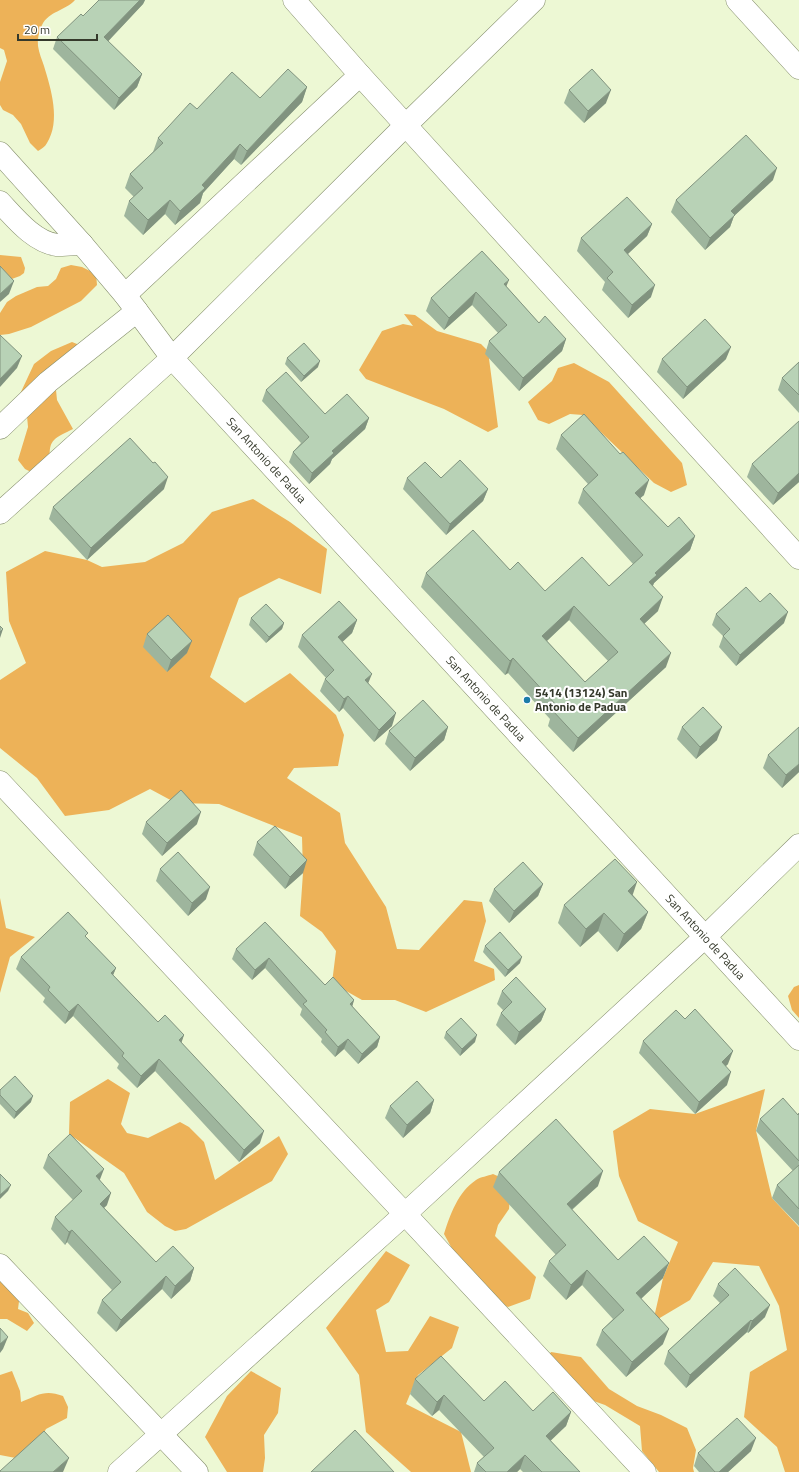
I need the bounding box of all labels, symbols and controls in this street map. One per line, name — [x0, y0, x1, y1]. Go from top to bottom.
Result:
scale bar — [18, 16, 97, 42]
text: 20 m — [24, 20, 50, 39]
street label: San Antonio de Padua — [222, 413, 311, 507]
street label: San Antonio de Padua — [442, 651, 531, 746]
place label: 5414 (13124) San Antonio de Padua — [535, 683, 627, 716]
marker: 5414 (13124) San Antonio de Padua — [522, 695, 532, 705]
street label: San Antonio de Padua — [661, 890, 750, 984]

